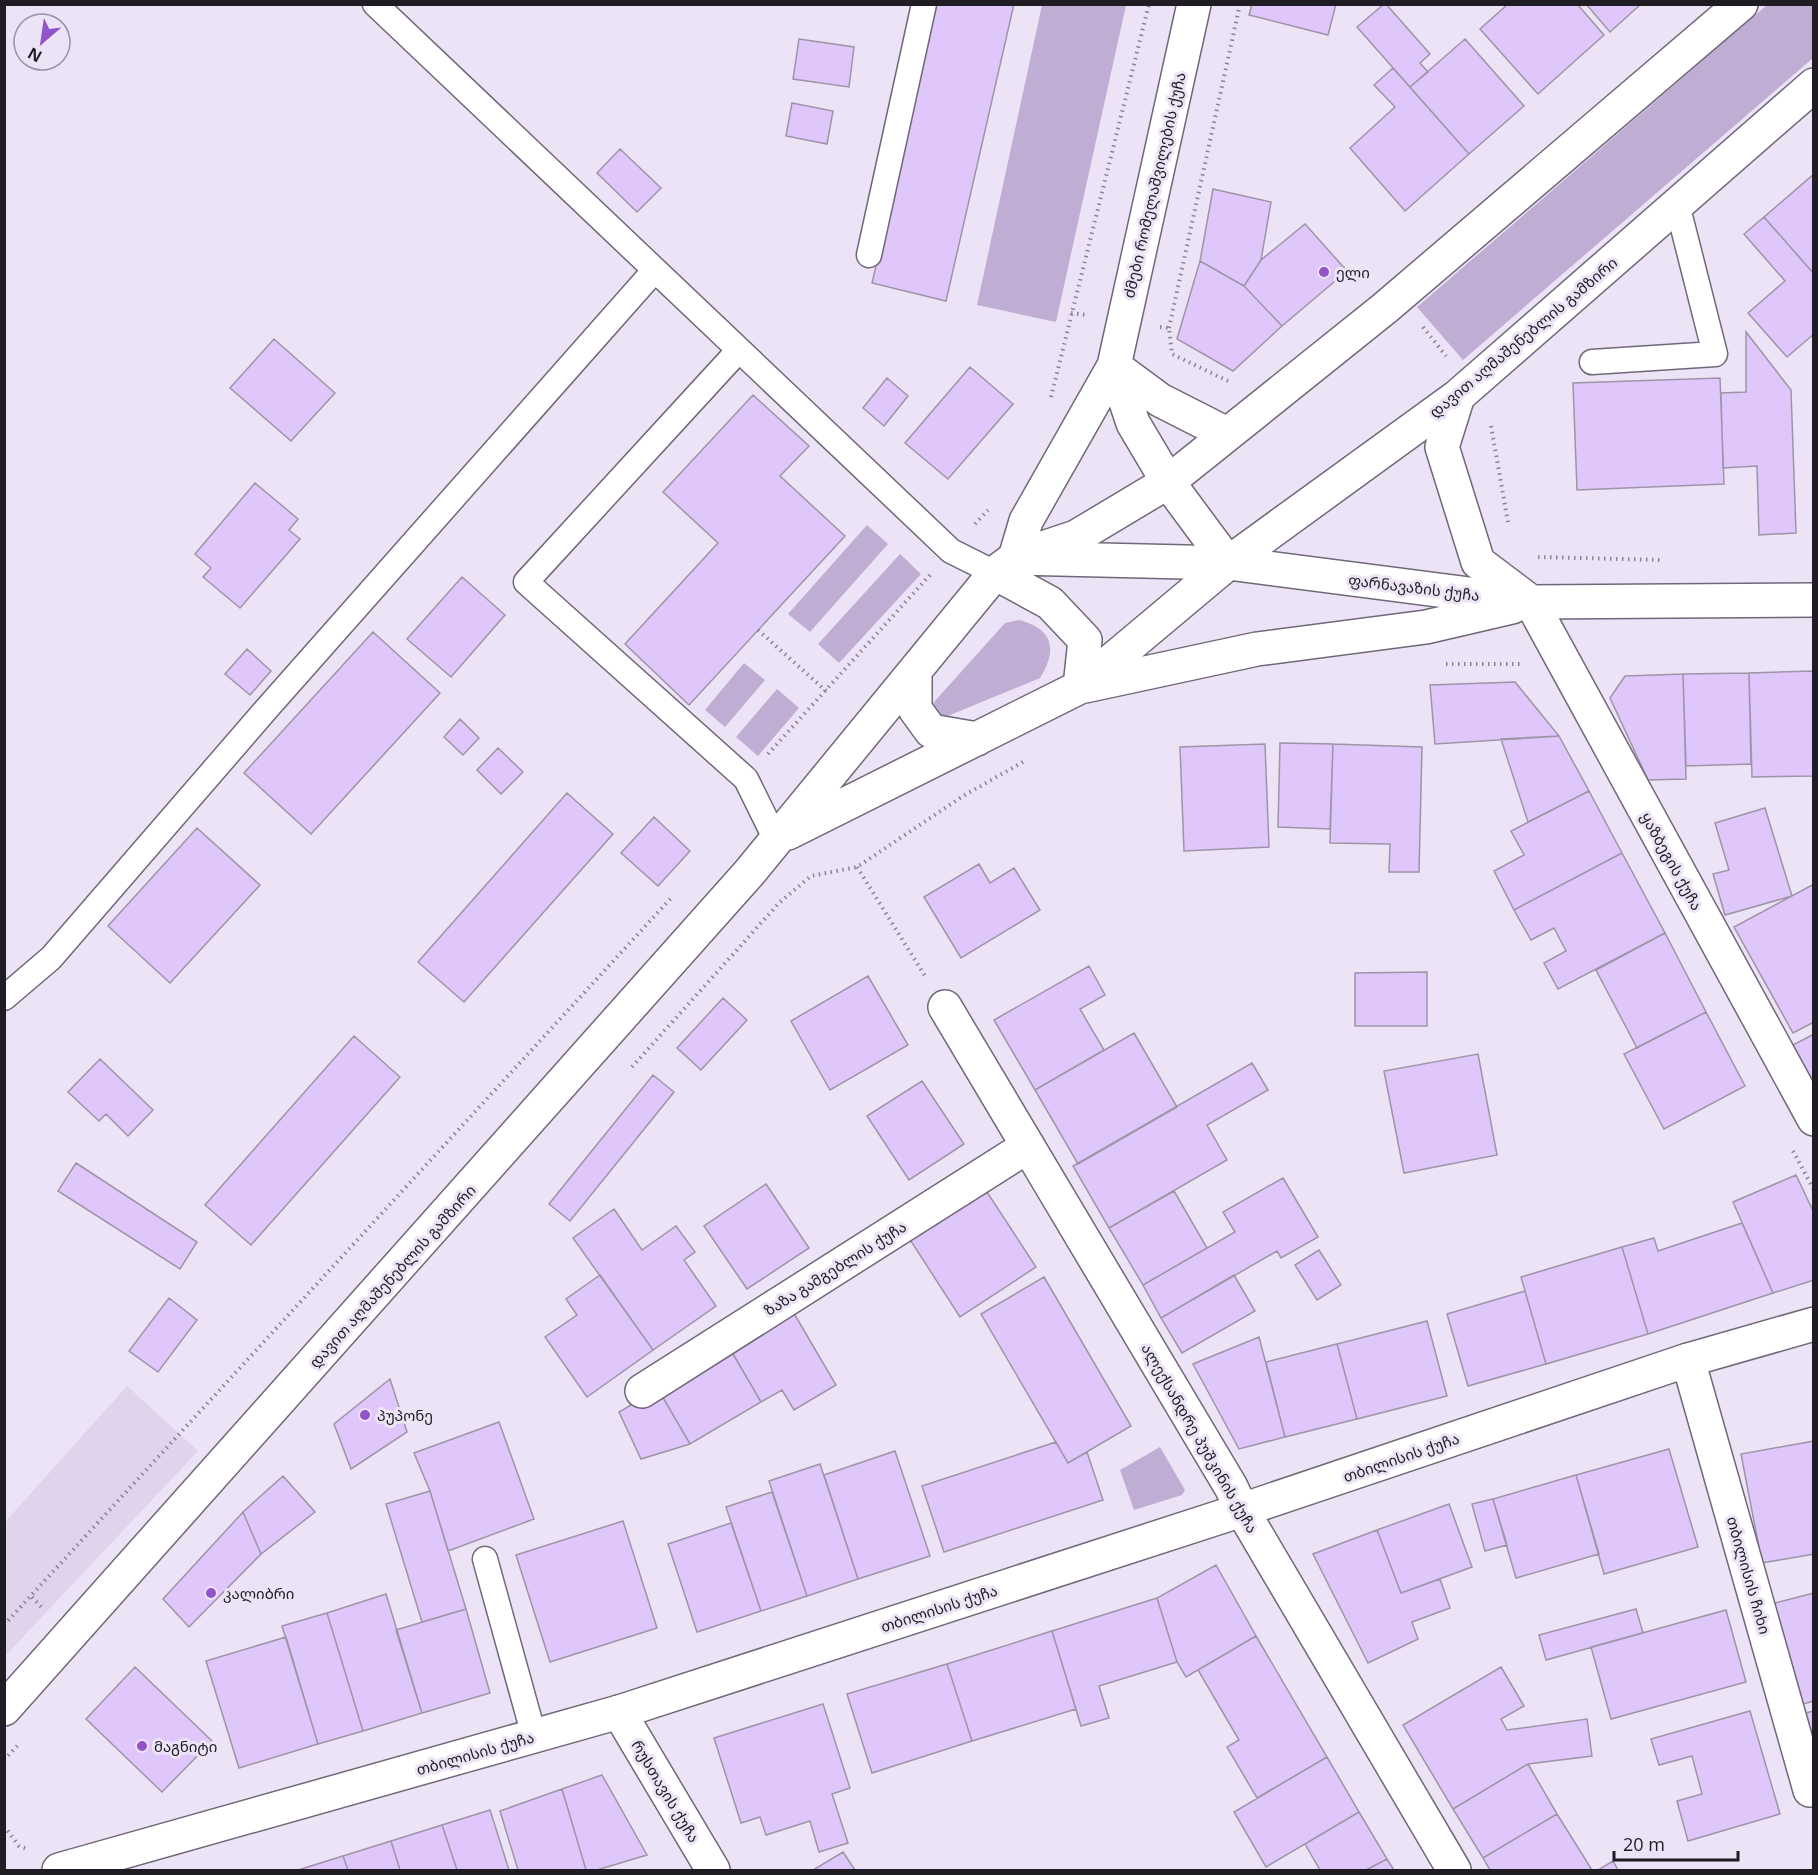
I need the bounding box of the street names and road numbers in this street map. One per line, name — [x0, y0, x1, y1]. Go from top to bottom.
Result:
street label: ძმები რომელაშვილების ქუჩა — [1118, 70, 1190, 300]
street label: დავით აღმაშენებლის გამზირი — [1425, 252, 1621, 422]
street label: ფარნავაზის ქუჩა — [1347, 569, 1481, 605]
street label: ყაზბეგის ქუჩა — [1637, 808, 1707, 914]
street label: დავით აღმაშენებლის გამზირი — [304, 1180, 480, 1372]
street label: ზაზა გამგებლის ქუჩა — [760, 1216, 910, 1320]
street label: ალექსანდრე პუშკინის ქუჩა — [1137, 1340, 1263, 1536]
street label: თბილისის ქუჩა — [1340, 1428, 1462, 1486]
street label: თბილისის ჩიხი — [1723, 1514, 1775, 1636]
street label: თბილისის ქუჩა — [878, 1580, 1000, 1636]
street label: თბილისის ქუჩა — [414, 1727, 536, 1779]
street label: რუსთავის ქუჩა — [628, 1736, 704, 1846]

